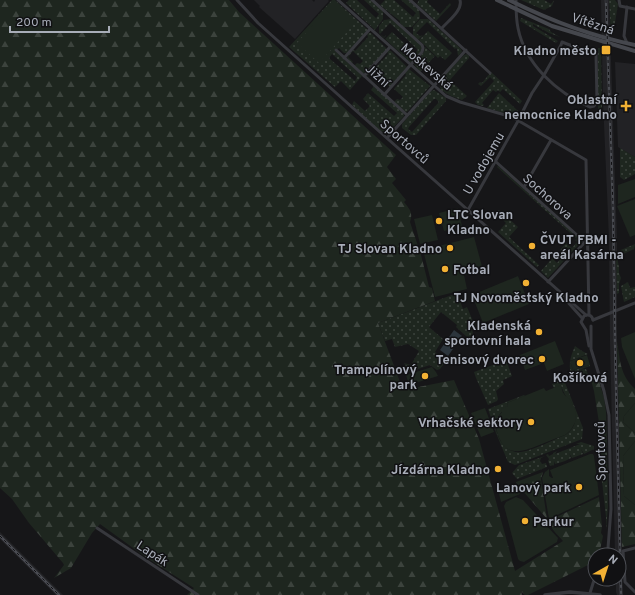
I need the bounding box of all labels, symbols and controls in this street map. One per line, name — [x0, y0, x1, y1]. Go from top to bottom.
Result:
scale bar — [10, 8, 109, 34]
street label: Vítězná — [569, 10, 616, 39]
text: 200 m — [16, 15, 52, 31]
street label: Moskevská — [397, 41, 455, 94]
place label: Kladno město — [513, 44, 597, 60]
marker: Kladno město — [600, 44, 612, 56]
street label: Jižní — [361, 61, 394, 93]
place label: Oblastní nemocnice Kladno — [504, 93, 618, 124]
marker: Oblastní nemocnice Kladno — [620, 100, 632, 112]
street label: Sportovců — [376, 117, 432, 168]
street label: U vodojemu — [460, 130, 509, 198]
street label: Sochorova — [519, 171, 575, 224]
place label: LTC Slovan Kladno — [447, 208, 513, 239]
marker: LTC Slovan Kladno — [434, 216, 444, 226]
place label: ČVUT FBMI - areál Kasárna — [540, 231, 624, 264]
marker: ČVUT FBMI - areál Kasárna — [527, 241, 537, 251]
place label: TJ Slovan Kladno — [338, 242, 442, 258]
marker: TJ Slovan Kladno — [445, 243, 455, 253]
place label: Fotbal — [453, 263, 490, 279]
marker: Fotbal — [440, 264, 450, 274]
marker: TJ Novoměstský Kladno — [521, 278, 531, 288]
place label: TJ Novoměstský Kladno — [453, 291, 599, 307]
place label: Kladenská sportovní hala — [444, 319, 531, 350]
marker: Kladenská sportovní hala — [534, 327, 544, 337]
place label: Tenisový dvorec — [436, 353, 534, 369]
marker: Tenisový dvorec — [537, 354, 547, 364]
marker: Košíková — [575, 358, 585, 368]
place label: Trampolínový park — [334, 363, 418, 394]
marker: Trampolínový park — [420, 371, 430, 381]
place label: Košíková — [553, 371, 607, 387]
place label: Vrhačské sektory — [418, 416, 524, 432]
marker: Vrhačské sektory — [526, 417, 536, 427]
street label: Sportovců — [593, 421, 611, 481]
place label: Jízdárna Kladno — [391, 463, 490, 479]
marker: Jízdárna Kladno — [493, 464, 503, 474]
place label: Lanový park — [496, 481, 571, 497]
marker: Lanový park — [574, 482, 584, 492]
place label: Parkur — [533, 515, 574, 531]
marker: Parkur — [520, 516, 530, 526]
street label: Lapák — [133, 538, 171, 571]
north arrow — [587, 547, 627, 587]
text: N — [605, 552, 620, 568]

